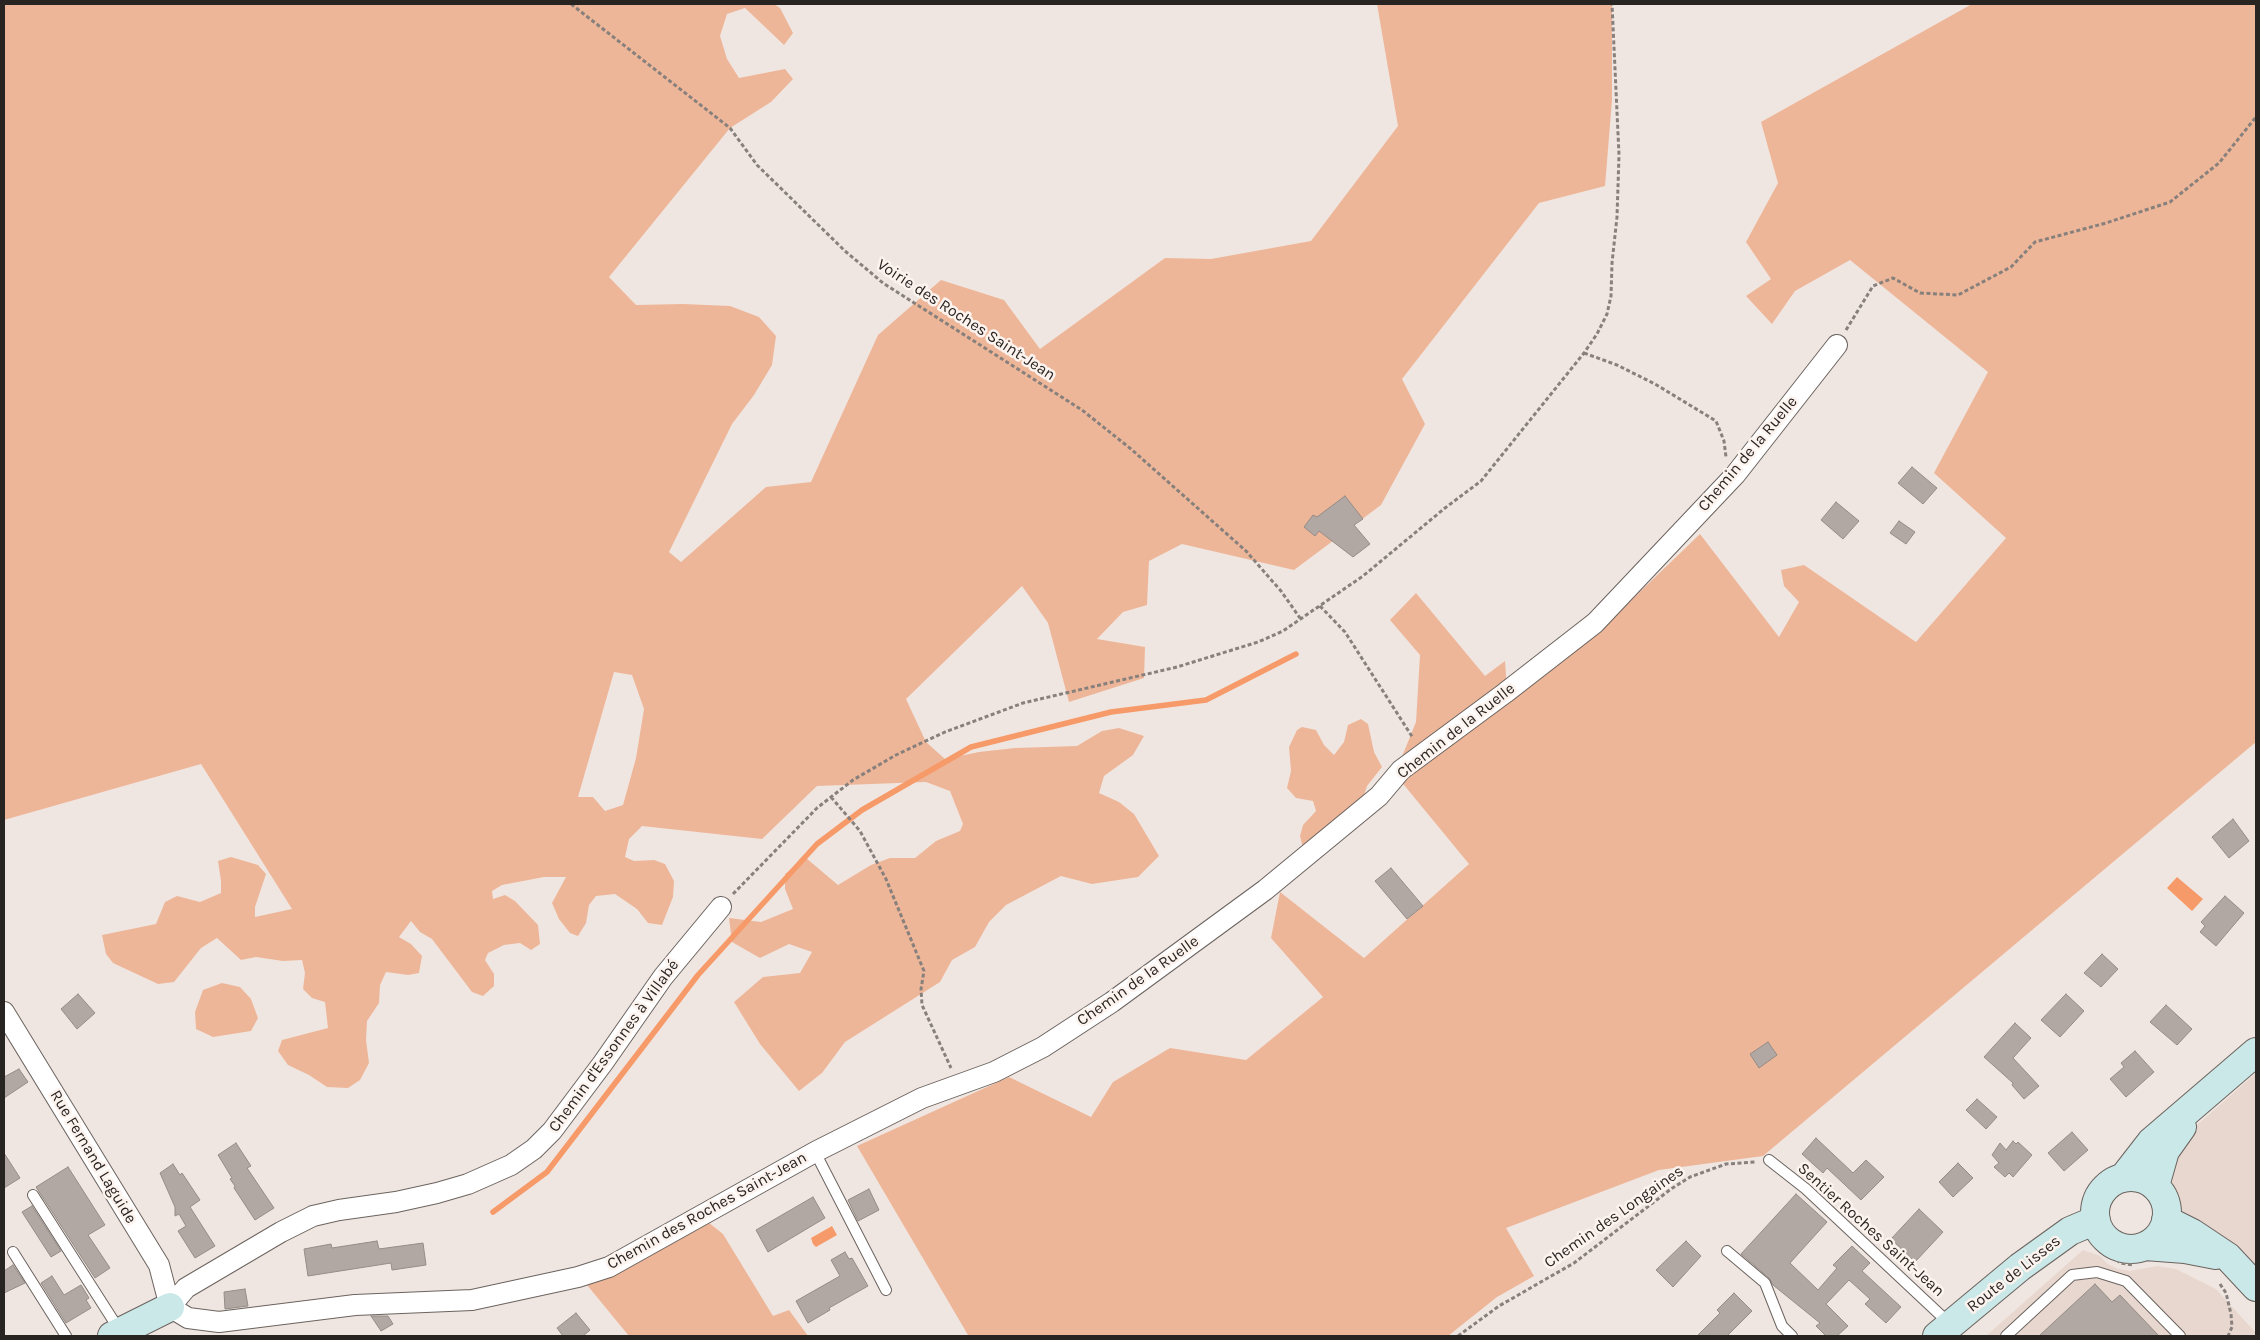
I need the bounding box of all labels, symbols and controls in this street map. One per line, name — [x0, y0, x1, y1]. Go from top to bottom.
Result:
street label: Voirie des Roches Saint-Jean — [873, 255, 1059, 385]
street label: Chemin de la Ruelle — [1694, 393, 1802, 515]
street label: Chemin de la Ruelle — [1393, 679, 1519, 783]
street label: Chemin de la Ruelle — [1073, 932, 1203, 1030]
street label: Chemin d'Essonnes à Villabé — [545, 956, 683, 1136]
street label: Rue Fernand Laguide — [46, 1087, 140, 1227]
street label: Chemin des Roches Saint-Jean — [604, 1148, 810, 1274]
street label: Sentier Roches Saint-Jean — [1794, 1159, 1948, 1301]
street label: Chemin des Longaines — [1541, 1162, 1687, 1272]
street label: Route de Lisses — [1963, 1232, 2065, 1316]

